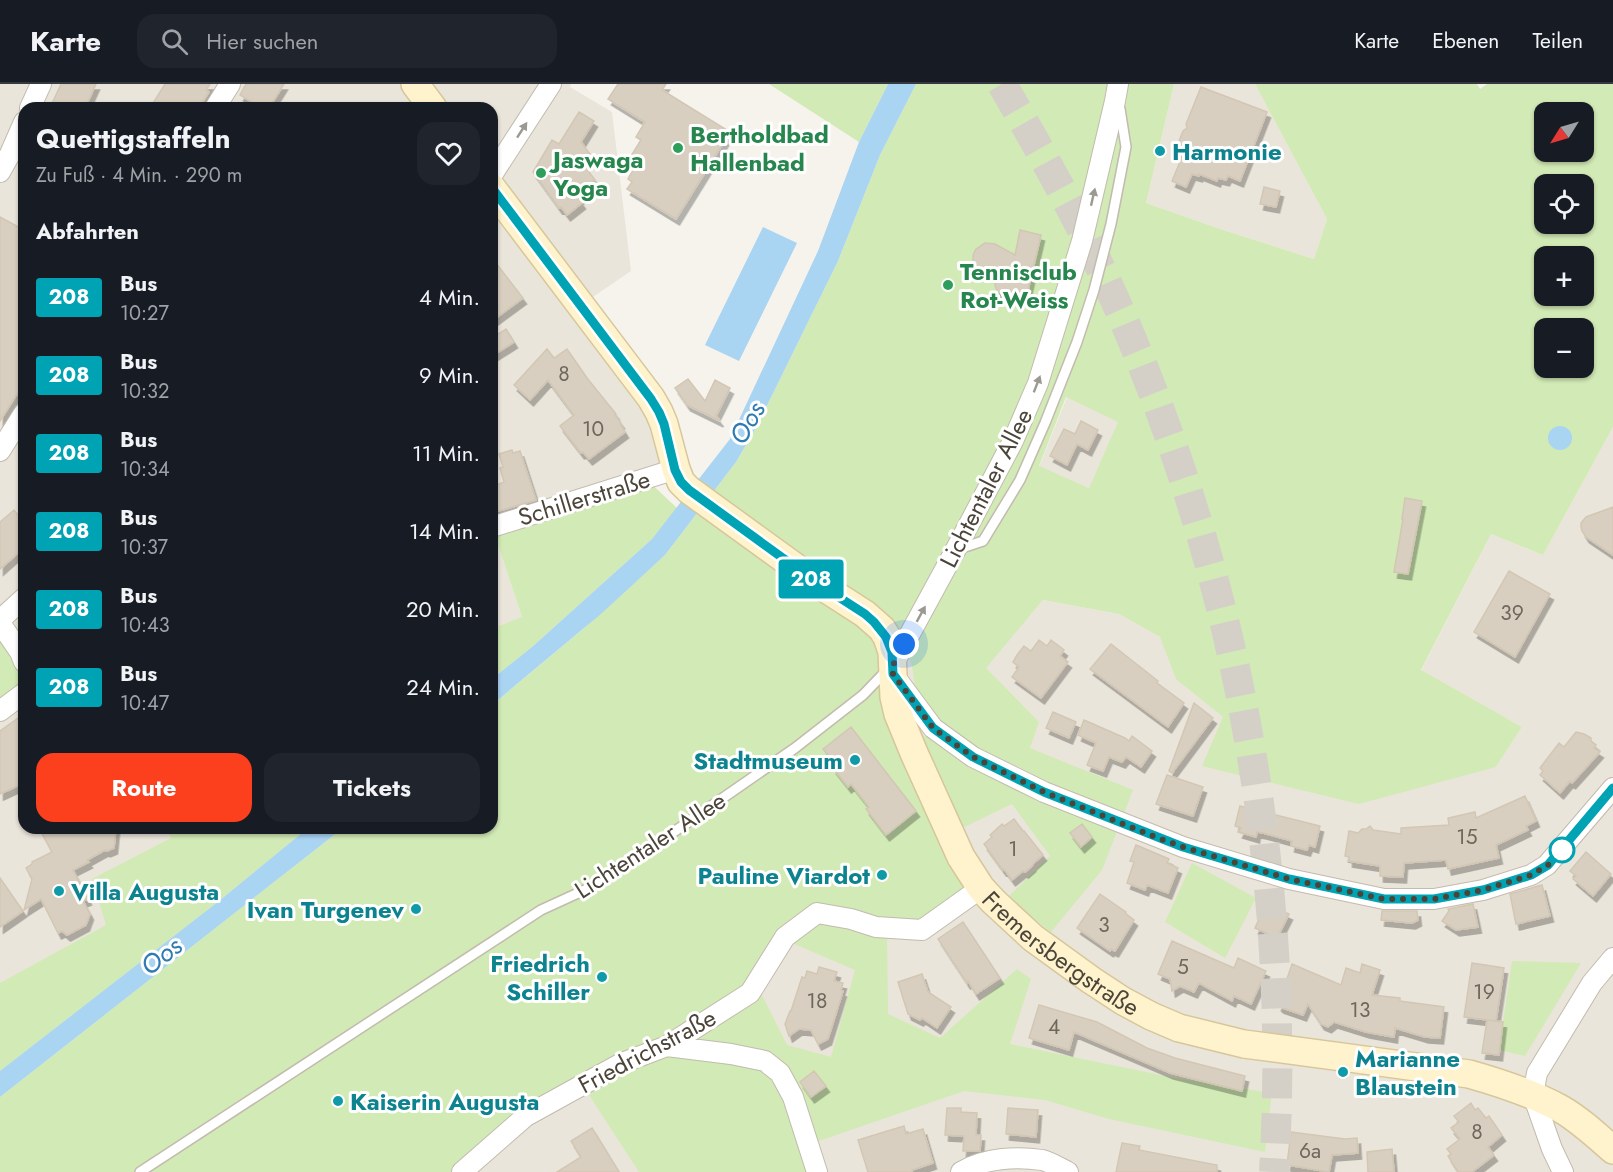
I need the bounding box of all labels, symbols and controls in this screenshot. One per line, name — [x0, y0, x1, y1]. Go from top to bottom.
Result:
search box — [137, 14, 557, 68]
text: Karte — [30, 21, 101, 62]
icon: search — [158, 25, 191, 58]
text: Hier suchen — [206, 25, 318, 57]
text: Karte — [1354, 26, 1399, 56]
text: Ebenen — [1432, 26, 1499, 56]
text: Teilen — [1532, 26, 1583, 56]
north arrow — [1534, 102, 1594, 162]
map controls — [1534, 102, 1594, 378]
place label: Bertholdbad Hallenbad — [690, 117, 829, 180]
text: Quettigstaffeln — [36, 118, 231, 159]
button: heart — [417, 122, 480, 185]
one-way arrow — [516, 122, 527, 138]
place label: Harmonie — [1172, 134, 1282, 169]
marker: Bertholdbad Hallenbad — [671, 141, 685, 155]
place label: Jaswaga Yoga — [549, 142, 643, 205]
marker: Harmonie — [1153, 144, 1167, 158]
text: Zu Fuß · 4 Min. · 290 m — [36, 161, 242, 190]
marker: Jaswaga Yoga — [534, 166, 548, 180]
button: locate — [1534, 174, 1594, 234]
one-way arrow — [1088, 187, 1098, 206]
text: Abfahrten — [36, 215, 139, 247]
button: + — [1534, 246, 1594, 306]
place label: Tennisclub Rot-Weiss — [960, 254, 1077, 317]
text: Bus — [120, 267, 157, 299]
marker: Tennisclub Rot-Weiss — [941, 278, 955, 292]
text: 4 Min. — [419, 281, 480, 313]
text: 208 — [49, 282, 89, 312]
text: 10:27 — [120, 299, 169, 328]
button: − — [1534, 318, 1594, 378]
text: Bus — [120, 345, 157, 377]
text: 9 Min. — [419, 359, 480, 391]
house number: 8 — [558, 359, 570, 389]
text: 208 — [49, 360, 89, 390]
one-way arrow — [1033, 374, 1043, 392]
text: 10:32 — [120, 377, 169, 406]
water label: Oos — [720, 394, 775, 452]
street label: Lichtentaler Allee — [931, 403, 1041, 573]
house number: 10 — [582, 414, 604, 444]
text: Bus — [120, 423, 157, 455]
text: 11 Min. — [412, 437, 480, 469]
text: 208 — [49, 438, 89, 468]
text: 10:34 — [120, 455, 170, 484]
street label: Schillerstraße — [514, 461, 654, 535]
text: Bus — [120, 501, 157, 533]
text: 14 Min. — [409, 515, 480, 547]
text: 208 — [49, 516, 89, 546]
text: 10:37 — [120, 533, 168, 562]
line badge: 208 — [776, 560, 846, 598]
text: 208 — [791, 564, 831, 594]
text: Bus — [120, 579, 157, 611]
text: 20 Min. — [406, 593, 480, 625]
text: 208 — [49, 594, 89, 624]
house number: 39 — [1500, 598, 1524, 628]
one-way arrow — [916, 605, 926, 622]
text: 10:43 — [120, 611, 170, 640]
your location — [889, 629, 919, 659]
text: Bus — [120, 657, 157, 689]
text: 24 Min. — [406, 671, 480, 703]
text: 208 — [49, 672, 89, 702]
text: 10:47 — [120, 689, 169, 718]
place label: Stadtmuseum — [693, 743, 843, 778]
button: Route — [36, 753, 252, 822]
button: Tickets — [264, 753, 480, 822]
marker: Stadtmuseum — [848, 753, 862, 767]
street label: Lichtentaler Allee — [567, 783, 733, 907]
house number: 15 — [1456, 822, 1478, 852]
house number: 1 — [1008, 834, 1018, 864]
unlabelled marker — [1549, 837, 1575, 863]
place label: Pauline Viardot — [698, 858, 870, 893]
marker: Pauline Viardot — [875, 868, 889, 882]
place label: Villa Augusta — [70, 874, 219, 909]
street label: Fremersbergstraße — [974, 883, 1146, 1024]
marker: Villa Augusta — [52, 884, 66, 898]
place label: Ivan Turgenev — [247, 892, 404, 927]
marker: Ivan Turgenev — [409, 902, 423, 916]
house number: 3 — [1098, 910, 1110, 940]
water label: Oos — [132, 927, 191, 984]
place label: Friedrich Schiller — [490, 946, 590, 1009]
house number: 5 — [1177, 952, 1189, 982]
marker: Friedrich Schiller — [595, 970, 609, 984]
house number: 19 — [1473, 977, 1495, 1007]
house number: 18 — [807, 986, 827, 1016]
house number: 13 — [1350, 995, 1370, 1025]
street label: Friedrichstraße — [572, 1000, 722, 1102]
house number: 4 — [1048, 1012, 1060, 1042]
place label: Marianne Blaustein — [1355, 1041, 1460, 1104]
marker: Marianne Blaustein — [1336, 1065, 1350, 1079]
place label: Kaiserin Augusta — [350, 1084, 539, 1119]
marker: Kaiserin Augusta — [331, 1094, 345, 1108]
house number: 8 — [1471, 1117, 1483, 1147]
house number: 6a — [1299, 1136, 1321, 1166]

